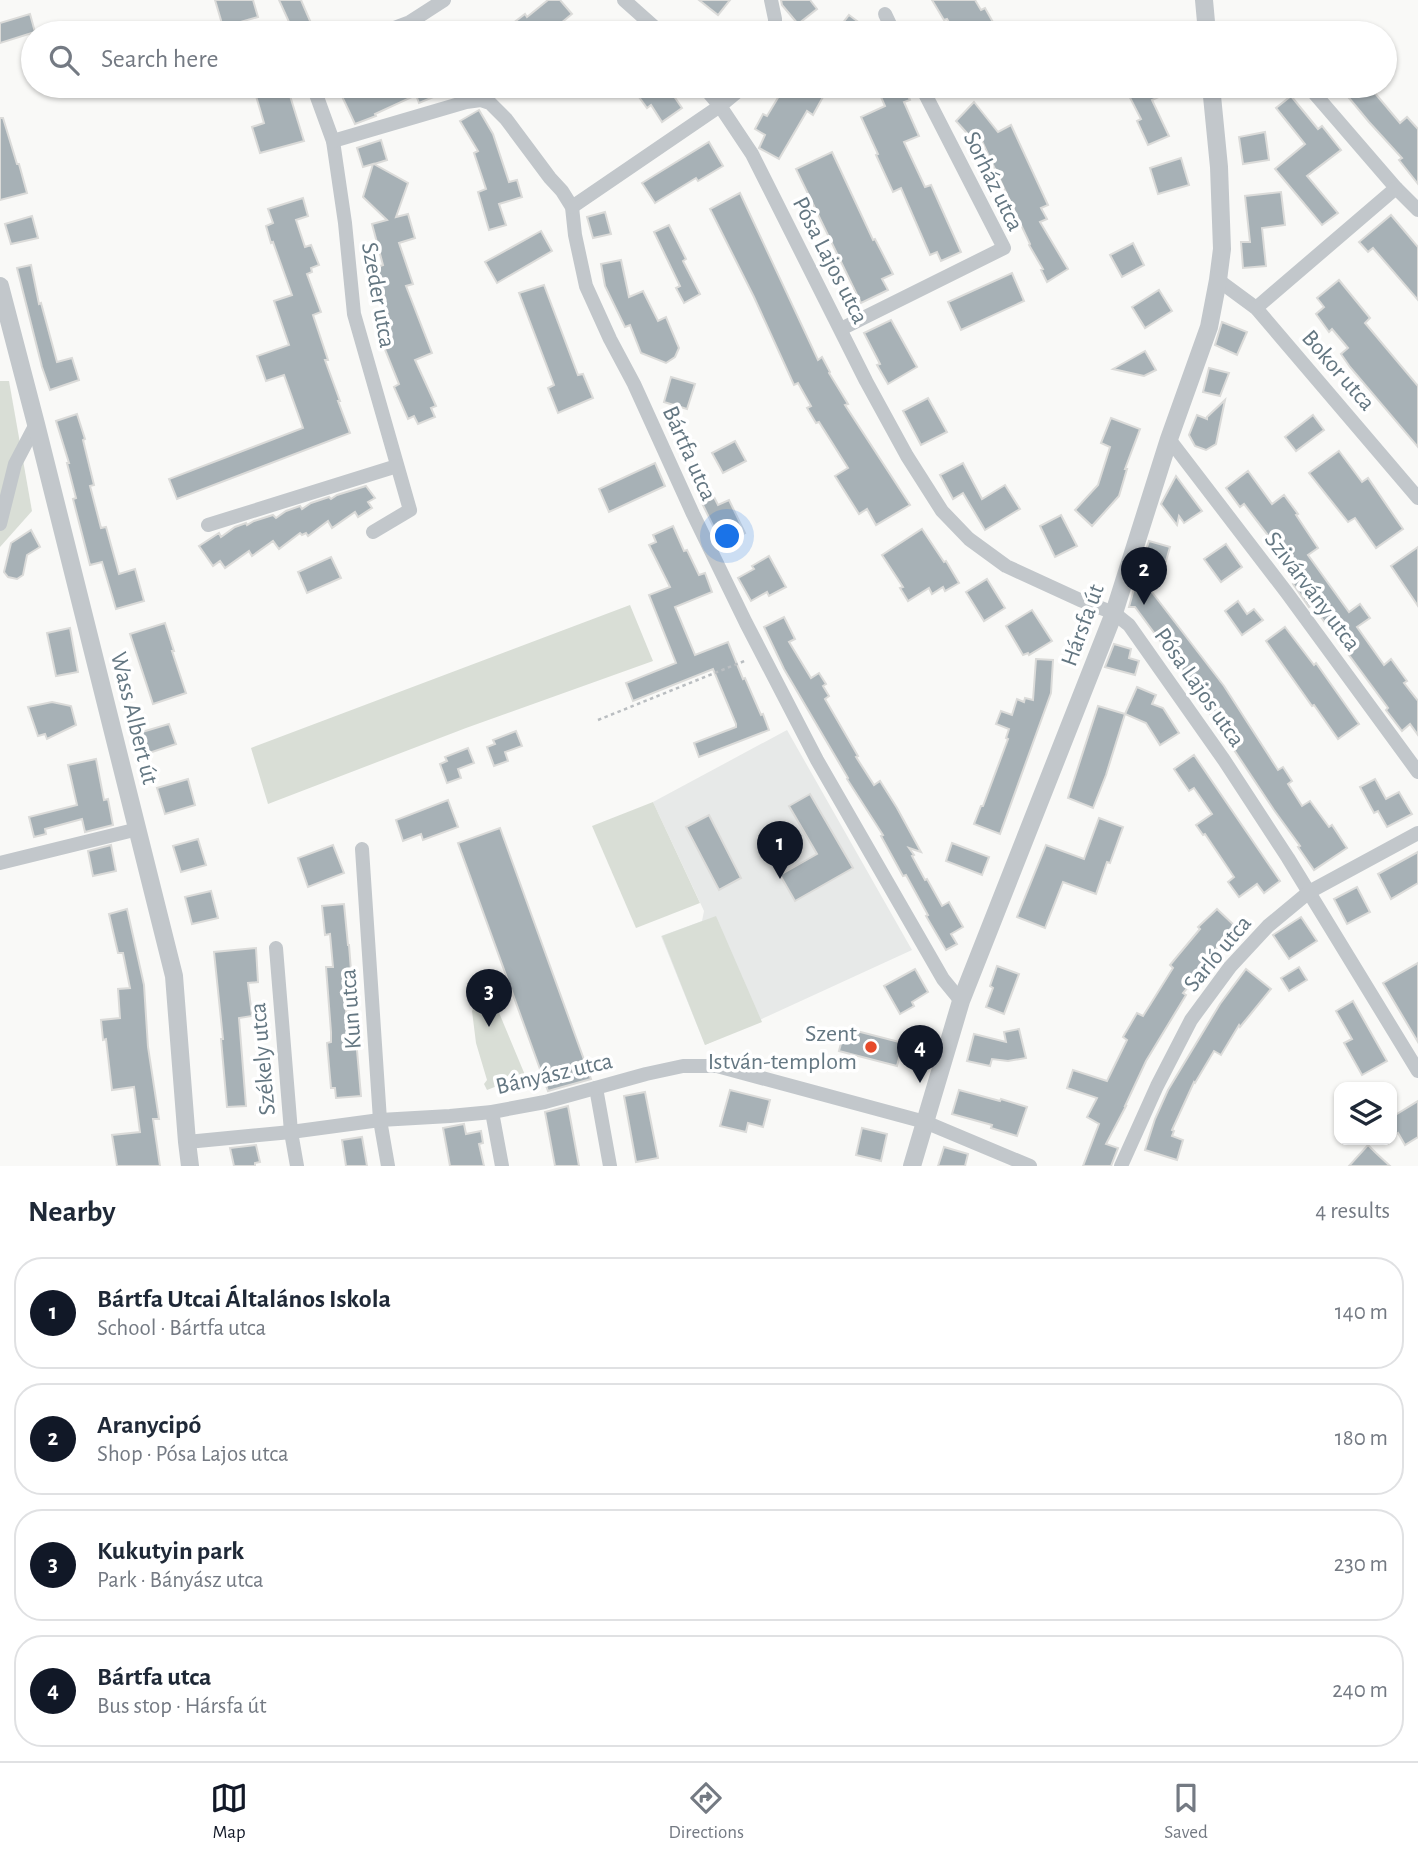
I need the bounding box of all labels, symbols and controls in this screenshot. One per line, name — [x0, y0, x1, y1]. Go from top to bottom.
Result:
search box — [21, 21, 1397, 98]
icon: search — [45, 41, 83, 79]
text: Search here — [101, 46, 219, 72]
street label: Sorház utca — [959, 128, 1027, 235]
street label: Pósa Lajos utca — [788, 193, 872, 328]
street label: Szeder utca — [357, 240, 399, 350]
street label: Bokor utca — [1297, 326, 1379, 415]
street label: Bártfa utca — [658, 402, 721, 504]
your location — [710, 519, 744, 553]
street label: Szivárvány utca — [1260, 528, 1365, 656]
pin: 2 — [1121, 547, 1167, 605]
street label: Hársfa út — [1057, 581, 1109, 670]
street label: Pósa Lajos utca — [1150, 624, 1249, 751]
street label: Wass Albert út — [106, 650, 162, 787]
pin: 1 — [757, 821, 803, 879]
street label: Sarló utca — [1179, 911, 1256, 996]
street label: Kun utca — [336, 968, 366, 1050]
pin: 3 — [466, 969, 512, 1027]
street label: Székely utca — [246, 1001, 280, 1116]
place label: Szent István-templom — [708, 1022, 857, 1074]
pin: 4 — [897, 1025, 943, 1083]
marker: Szent István-templom — [863, 1039, 879, 1055]
street label: Bányász utca — [494, 1049, 615, 1099]
map controls — [1334, 1082, 1397, 1145]
button: layers — [1334, 1082, 1397, 1145]
text: Nearby — [28, 1197, 116, 1227]
text: 4 results — [1315, 1200, 1390, 1223]
text: Bártfa Utcai Általános Iskola — [97, 1286, 391, 1312]
text: 1 — [49, 1301, 57, 1324]
text: 140 m — [1335, 1301, 1388, 1324]
text: School · Bártfa utca — [97, 1317, 266, 1340]
text: Aranycipó — [97, 1412, 201, 1438]
text: 2 — [48, 1427, 58, 1450]
text: 180 m — [1335, 1427, 1388, 1450]
text: Shop · Pósa Lajos utca — [97, 1443, 289, 1466]
text: Kukutyin park — [97, 1538, 244, 1564]
text: 3 — [48, 1553, 58, 1576]
text: 230 m — [1334, 1553, 1388, 1576]
text: Park · Bányász utca — [97, 1569, 264, 1592]
text: Bártfa utca — [97, 1664, 212, 1690]
text: 4 — [47, 1679, 59, 1702]
text: 240 m — [1332, 1679, 1388, 1702]
text: Bus stop · Hársfa út — [97, 1695, 267, 1718]
tab: Map — [210, 1779, 248, 1844]
tab: Directions — [668, 1779, 744, 1844]
tab: Saved — [1164, 1779, 1208, 1844]

